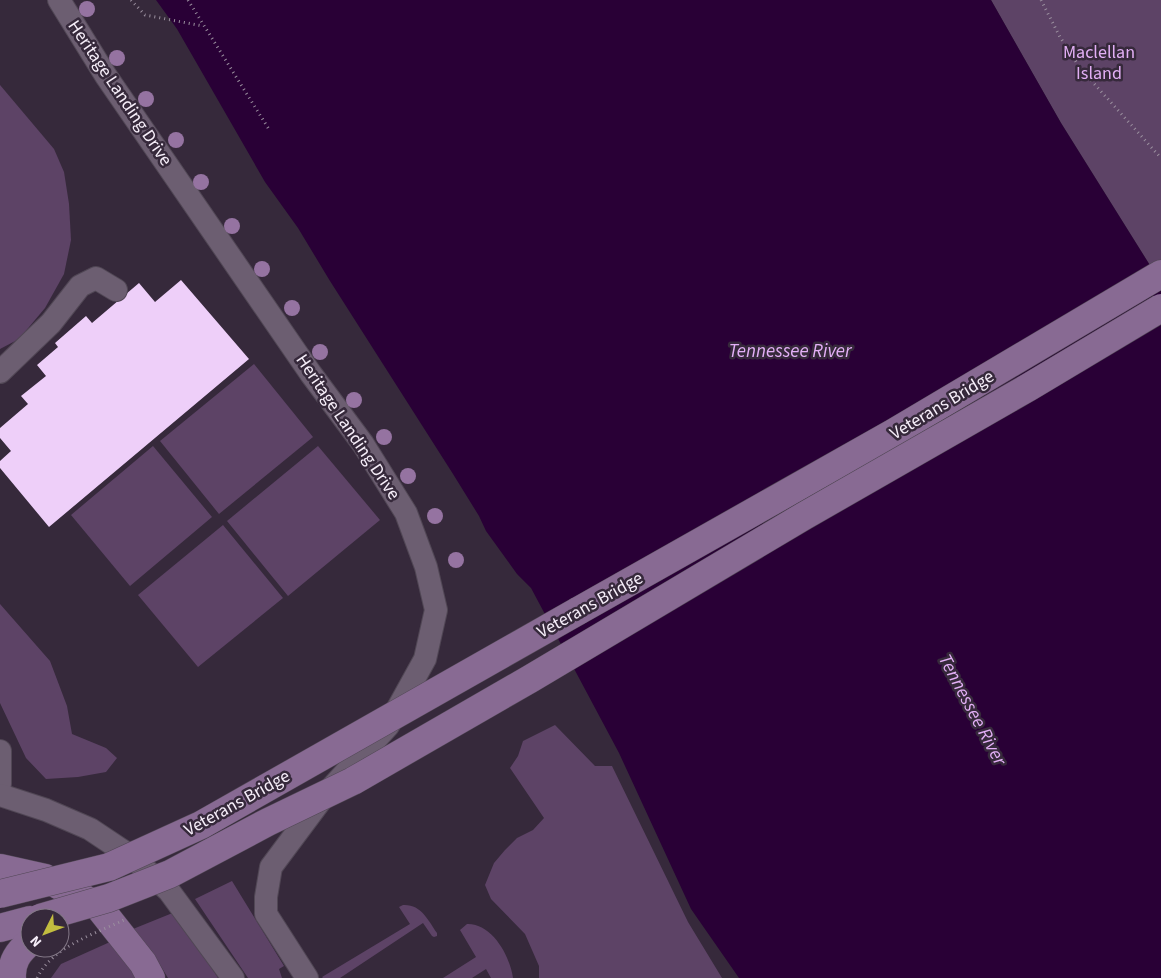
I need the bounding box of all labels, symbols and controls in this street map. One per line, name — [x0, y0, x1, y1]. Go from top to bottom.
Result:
street label: Heritage Landing Drive — [62, 15, 178, 171]
park label: Maclellan Island — [1063, 40, 1135, 86]
water label: Tennessee River — [729, 338, 853, 365]
street label: Heritage Landing Drive — [290, 349, 406, 505]
street label: Veterans Bridge — [885, 364, 999, 446]
street label: Veterans Bridge — [533, 566, 647, 644]
water label: Tennessee River — [931, 649, 1013, 772]
street label: Veterans Bridge — [180, 764, 294, 842]
north arrow — [20, 908, 70, 958]
text: N — [26, 931, 47, 951]

